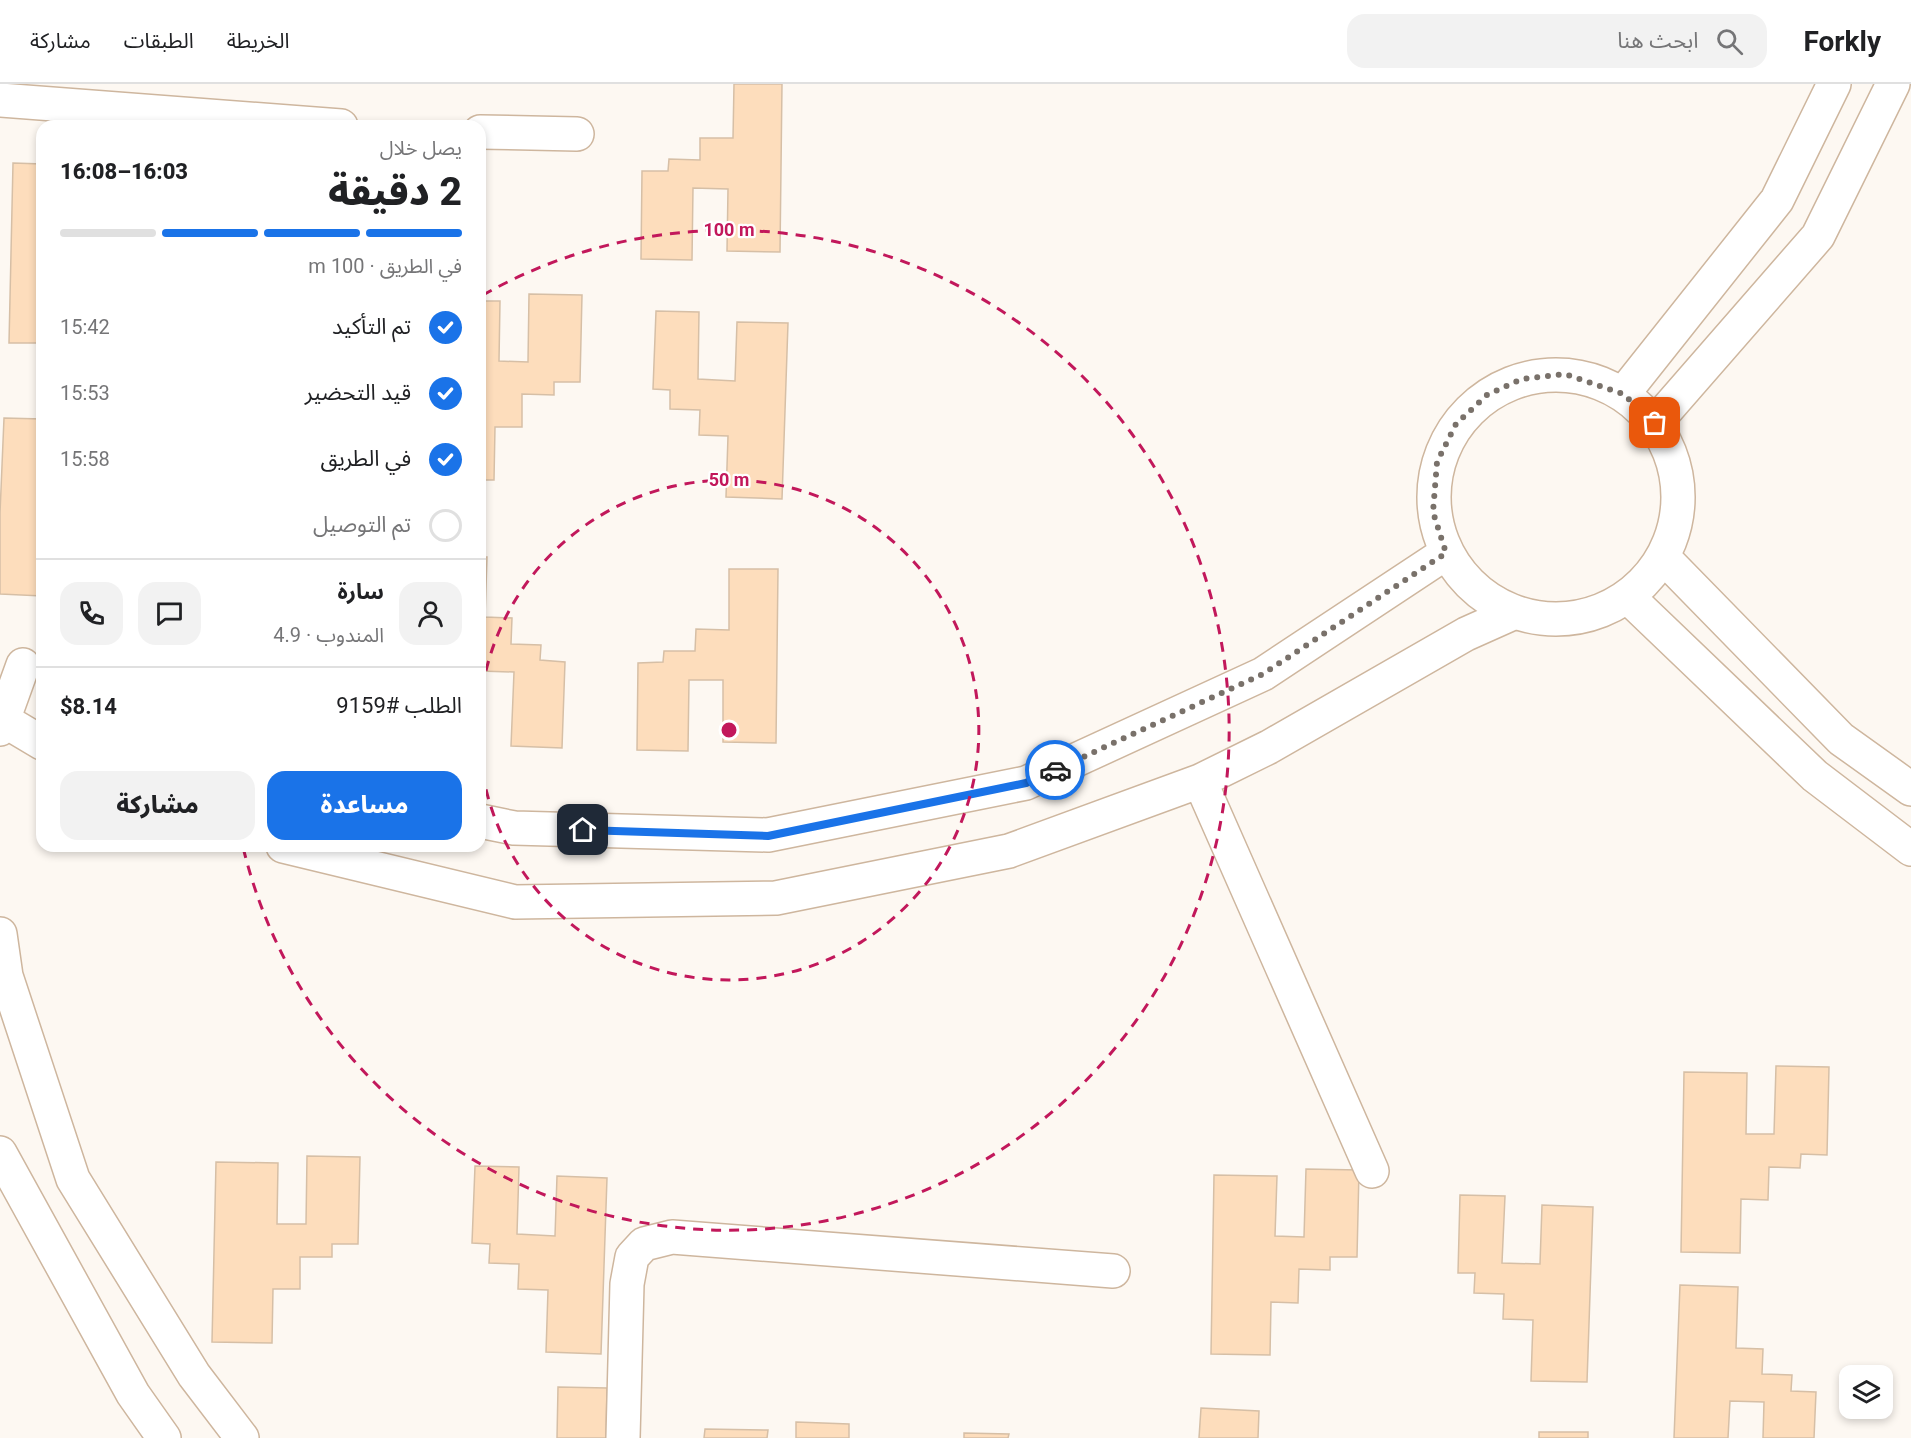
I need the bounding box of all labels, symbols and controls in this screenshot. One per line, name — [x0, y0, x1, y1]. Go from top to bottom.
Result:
search box — [1347, 14, 1767, 68]
icon: search — [1713, 25, 1746, 58]
text: Forkly — [1803, 25, 1881, 58]
text: ابحث هنا — [1617, 28, 1698, 53]
text: مشاركة — [30, 29, 91, 53]
text: الطبقات — [124, 29, 194, 53]
text: الخريطة — [227, 29, 290, 53]
text: يصل خلال — [380, 136, 462, 160]
text: 16:03–16:08 — [60, 159, 188, 184]
text: 2 دقيقة — [328, 169, 462, 215]
text: 100 m — [703, 219, 755, 240]
text: في الطريق · 100 m — [308, 254, 462, 278]
icon: check — [429, 311, 462, 344]
text: تم التأكيد — [332, 314, 411, 339]
text: 15:42 — [60, 315, 110, 339]
icon: check — [429, 377, 462, 410]
text: قيد التحضير — [305, 380, 411, 405]
text: 15:53 — [60, 381, 110, 405]
pin — [1629, 397, 1680, 448]
icon: bag — [1638, 406, 1671, 439]
icon: check — [429, 443, 462, 476]
text: في الطريق — [321, 446, 411, 471]
text: 15:58 — [60, 447, 110, 471]
text: 50 m — [709, 469, 749, 490]
text: تم التوصيل — [313, 512, 411, 537]
text: سارة — [338, 579, 384, 604]
button: phone — [60, 582, 123, 645]
button: chat — [138, 582, 201, 645]
button: person — [399, 582, 462, 645]
text: المندوب · 4.9 — [273, 623, 384, 647]
text: الطلب #9159 — [336, 693, 462, 718]
text: $8.14 — [60, 694, 117, 719]
centre of rings — [719, 720, 739, 740]
courier — [1025, 740, 1085, 800]
icon: car — [1039, 754, 1072, 787]
button: مشاركة — [60, 771, 255, 840]
button: مساعدة — [267, 771, 462, 840]
pin — [557, 804, 608, 855]
icon: home — [566, 813, 599, 846]
map controls — [1839, 1365, 1893, 1419]
button: layers — [1839, 1365, 1893, 1419]

